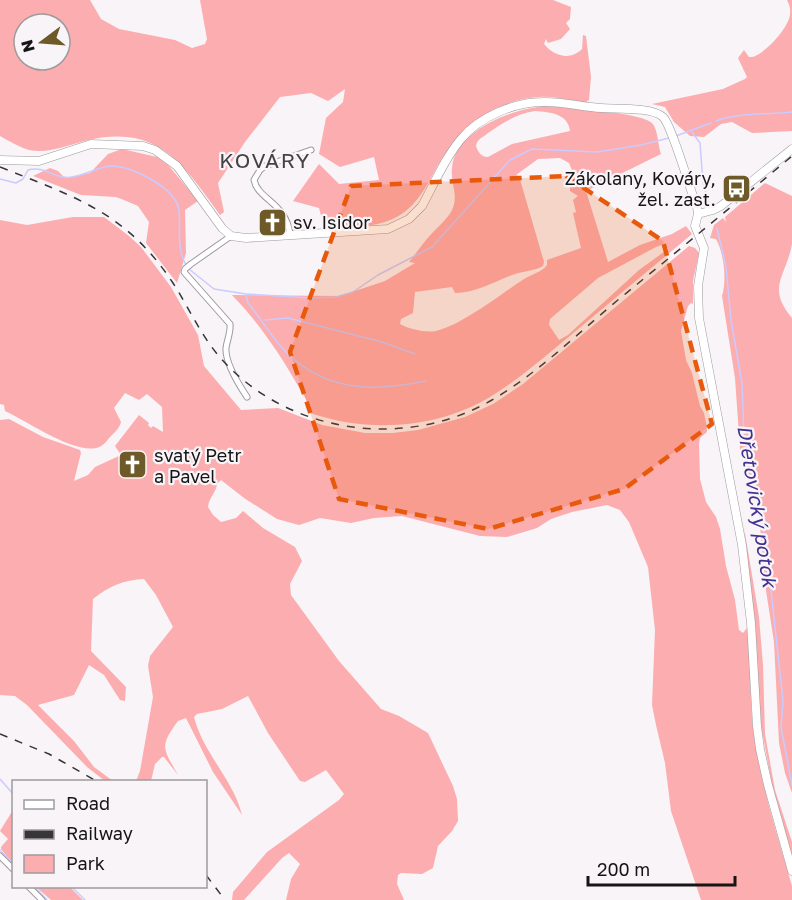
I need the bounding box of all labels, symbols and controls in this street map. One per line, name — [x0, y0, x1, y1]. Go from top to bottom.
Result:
north arrow — [12, 12, 72, 72]
text: N — [16, 38, 39, 55]
district label: KOVÁRY — [219, 147, 311, 173]
place label: Zákolany, Kováry, žel. zast. — [565, 167, 716, 210]
bus stop icon: Zákolany, Kováry, žel. zast. — [721, 172, 753, 204]
church icon: sv. Isidor — [256, 206, 288, 238]
place label: sv. Isidor — [293, 211, 370, 233]
water label: Dřetovický potok — [732, 423, 783, 592]
place label: svatý Petr a Pavel — [154, 444, 241, 487]
church icon: svatý Petr a Pavel — [117, 449, 149, 481]
legend — [12, 780, 207, 888]
text: Road — [66, 792, 110, 814]
text: Railway — [66, 822, 133, 844]
scale bar — [588, 849, 735, 887]
text: Park — [66, 852, 105, 874]
text: 200 m — [597, 858, 650, 880]

